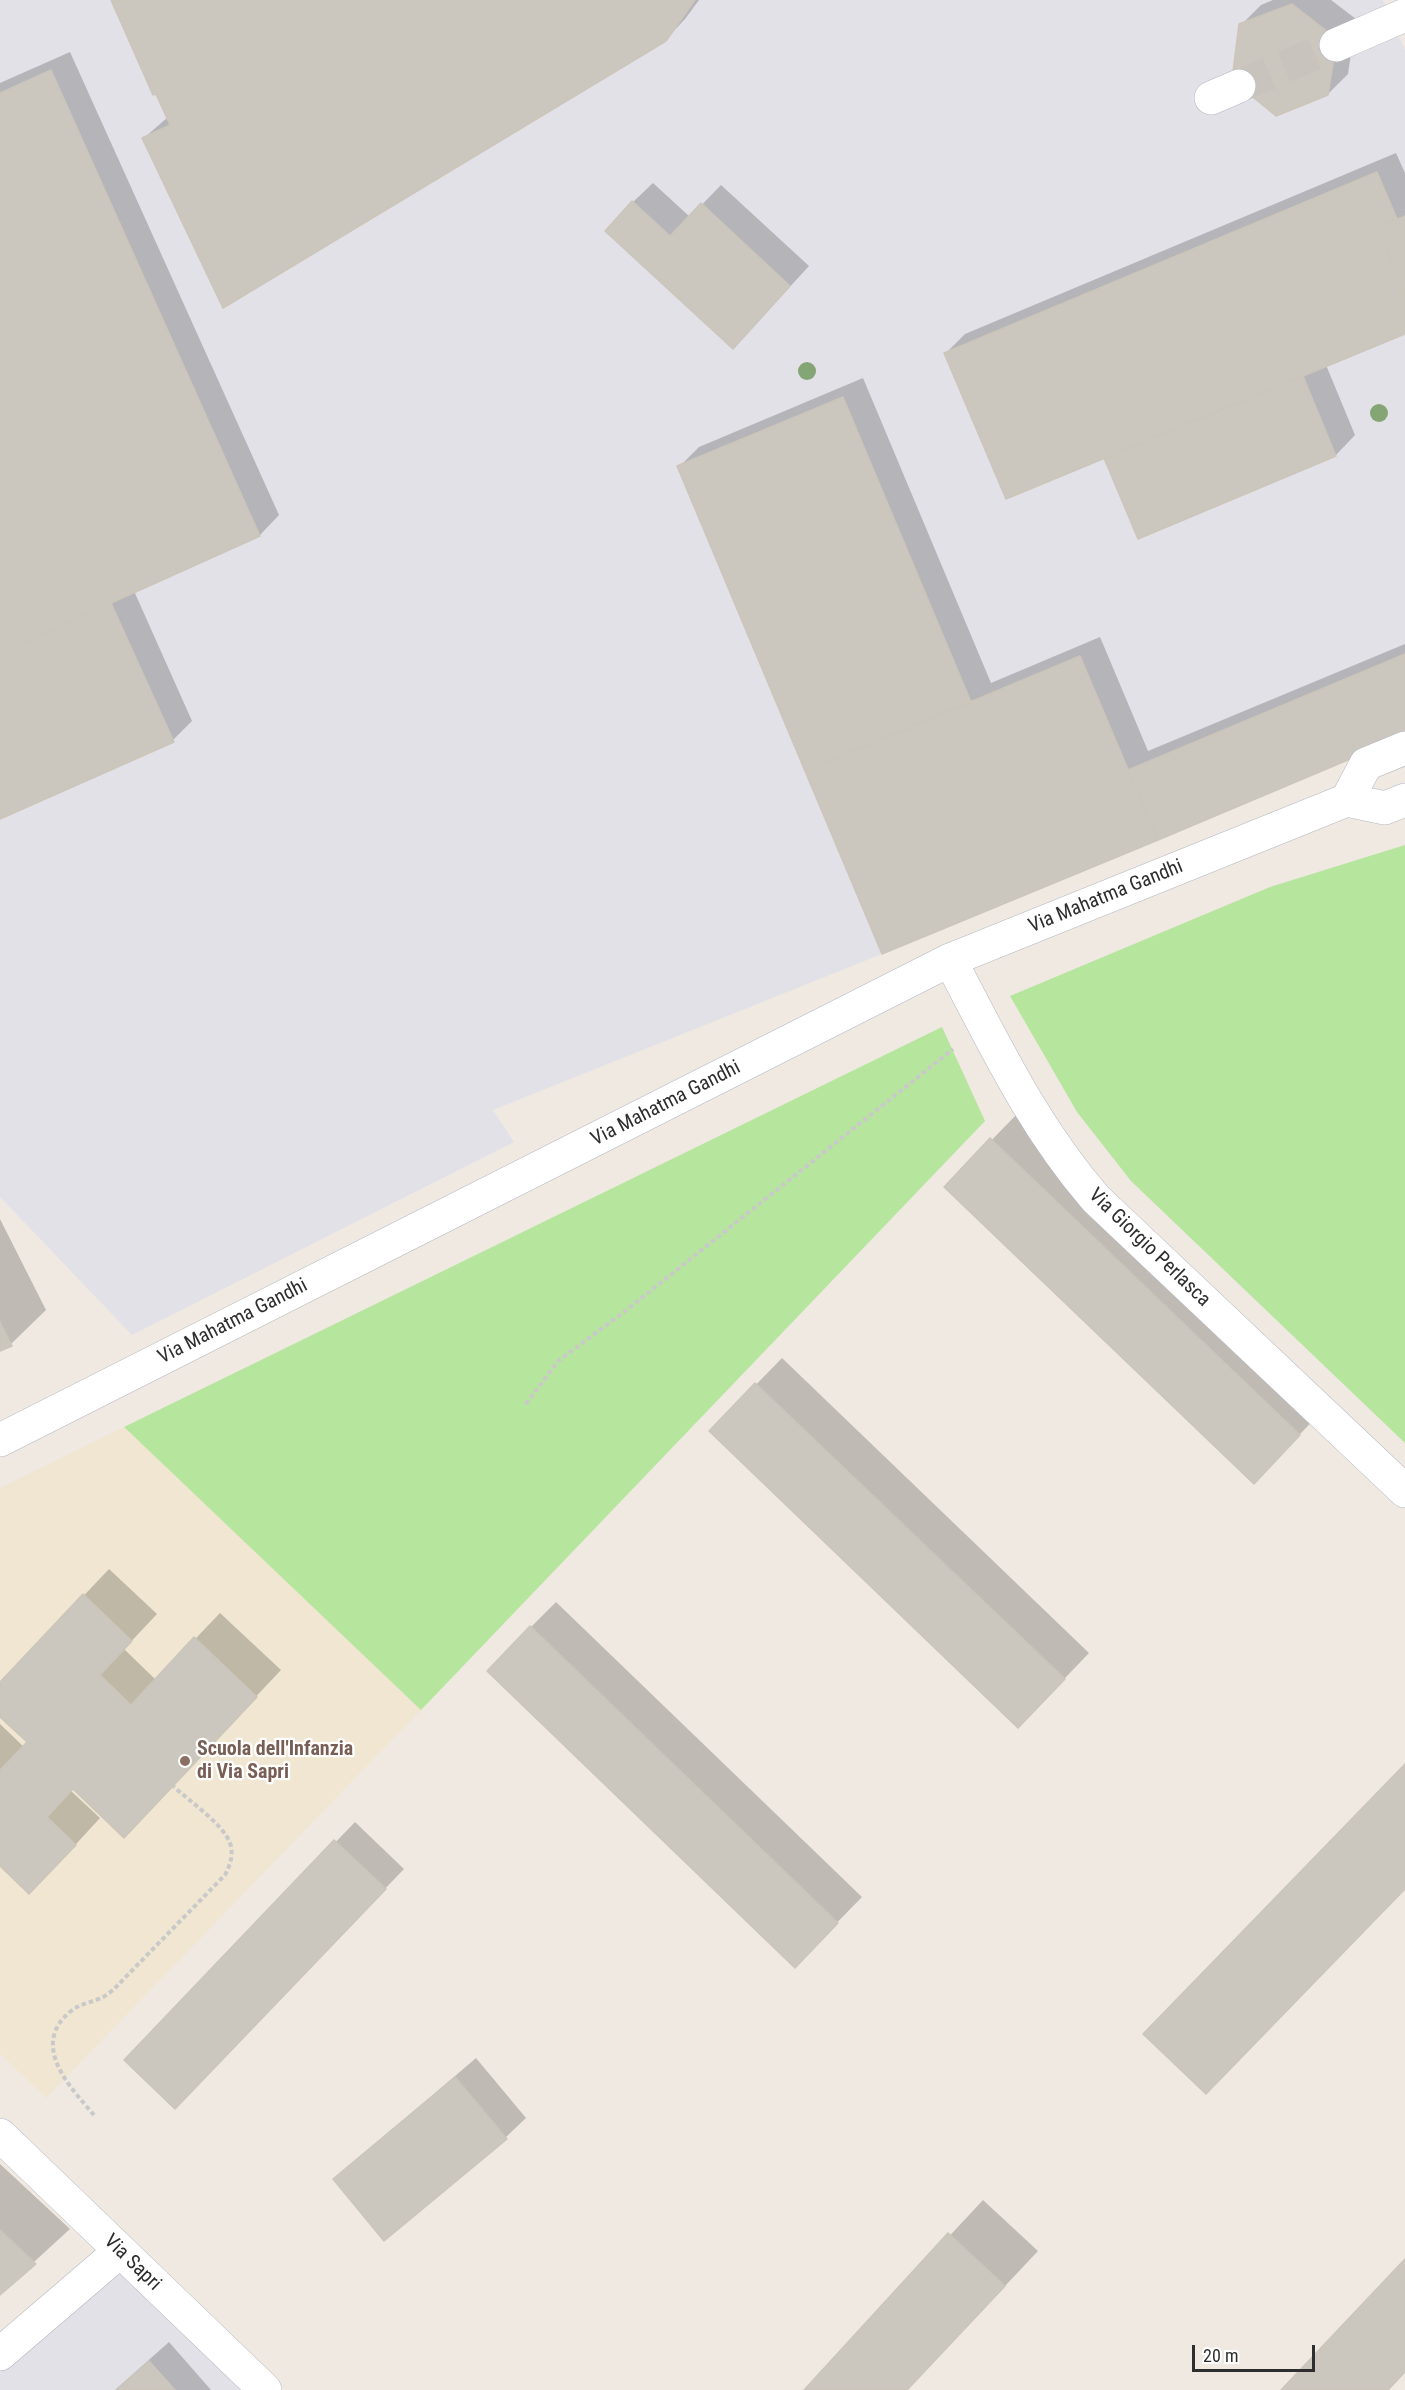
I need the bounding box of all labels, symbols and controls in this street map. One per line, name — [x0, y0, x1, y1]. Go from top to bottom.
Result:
street label: Via Mahatma Gandhi — [1025, 855, 1187, 939]
street label: Via Mahatma Gandhi — [587, 1056, 745, 1152]
street label: Via Giorgio Perlasca — [1083, 1184, 1215, 1312]
street label: Via Mahatma Gandhi — [154, 1274, 312, 1370]
place label: Scuola dell'Infanzia di Via Sapri — [197, 1738, 353, 1785]
marker: Scuola dell'Infanzia di Via Sapri — [178, 1754, 192, 1768]
street label: Via Sapri — [98, 2230, 166, 2296]
scale bar — [1195, 2333, 1318, 2371]
text: 20 m — [1203, 2345, 1238, 2366]

